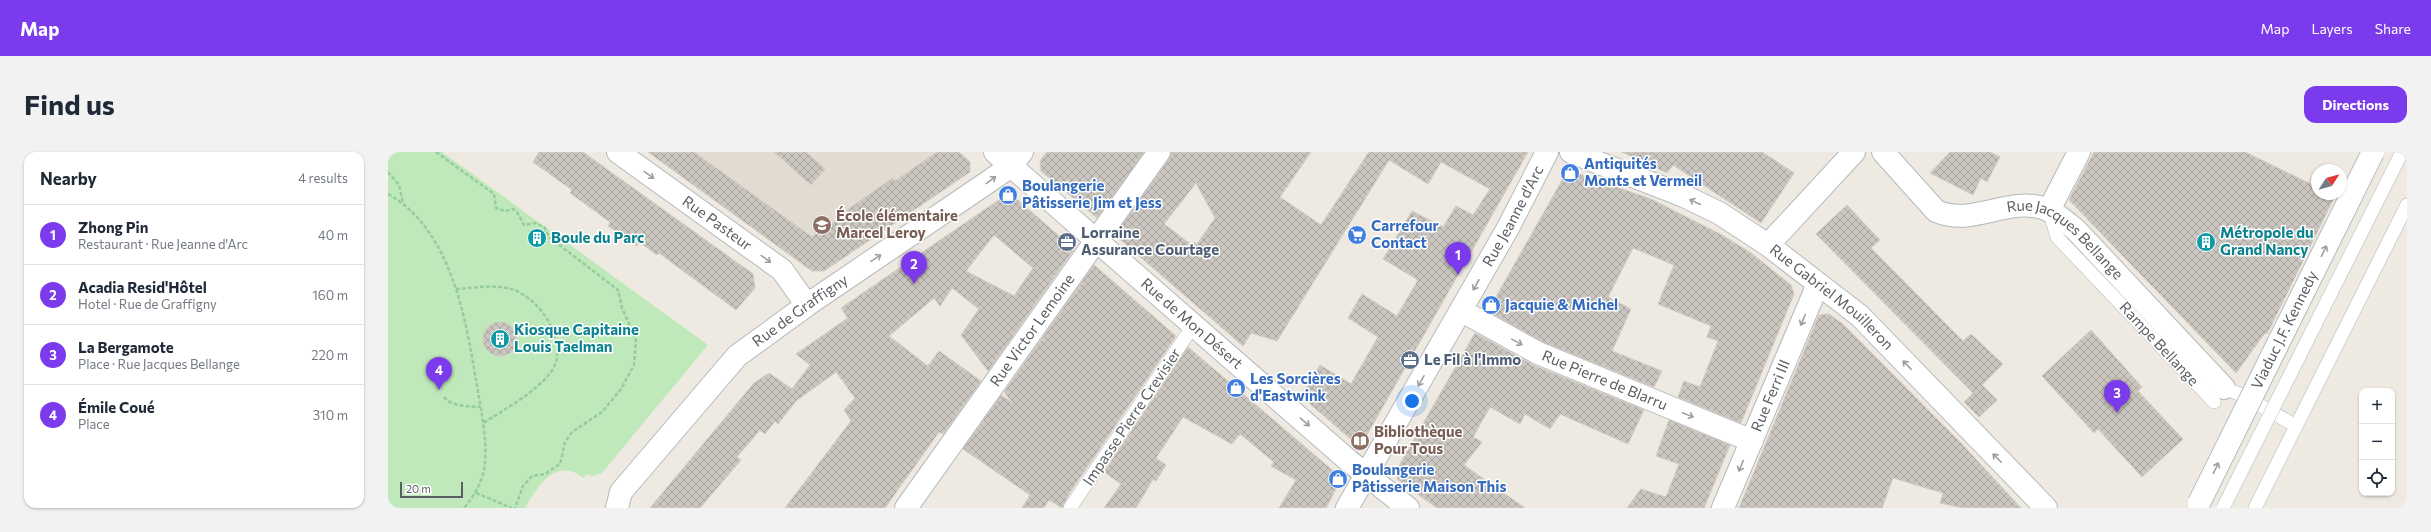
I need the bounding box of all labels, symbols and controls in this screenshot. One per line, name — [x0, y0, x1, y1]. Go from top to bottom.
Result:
text: Map — [20, 17, 59, 40]
text: Map — [2261, 20, 2289, 37]
text: Layers — [2311, 20, 2353, 37]
text: Share — [2375, 20, 2411, 37]
button: Directions — [2304, 86, 2407, 123]
text: Find us — [24, 87, 115, 121]
place label: Antiquités Monts et Vermeil — [1584, 154, 1702, 189]
street label: Rue Jeanne d'Arc — [1478, 162, 1547, 269]
shop icon: Antiquités Monts et Vermeil — [1559, 162, 1581, 184]
north arrow — [2311, 164, 2347, 200]
text: Nearby — [40, 168, 97, 189]
text: 4 results — [298, 170, 348, 186]
one-way arrow — [644, 171, 655, 179]
one-way arrow — [985, 176, 996, 185]
place label: Boulangerie Pâtisserie Jim et Jess — [1022, 176, 1162, 211]
shop icon: Boulangerie Pâtisserie Jim et Jess — [997, 184, 1019, 206]
street label: Rue Pasteur — [679, 191, 756, 254]
street label: Rue Jacques Bellange — [2005, 195, 2128, 283]
one-way arrow — [1690, 198, 1702, 205]
place label: École élémentaire Marcel Leroy — [836, 206, 958, 241]
school or university icon: École élémentaire Marcel Leroy — [811, 214, 833, 236]
place label: Carrefour Contact — [1371, 216, 1439, 251]
text: Zhong Pin — [78, 218, 148, 236]
place label: Lorraine Assurance Courtage — [1081, 223, 1219, 258]
place label: Métropole du Grand Nancy — [2220, 223, 2314, 258]
supermarket icon: Carrefour Contact — [1346, 224, 1368, 246]
text: 1 — [50, 227, 56, 243]
text: 40 m — [318, 227, 348, 243]
building icon: Boule du Parc — [526, 227, 548, 249]
place label: Boule du Parc — [551, 228, 644, 246]
office icon: Lorraine Assurance Courtage — [1056, 231, 1078, 253]
building icon: Métropole du Grand Nancy — [2195, 231, 2217, 253]
text: Restaurant · Rue Jeanne d'Arc — [78, 236, 248, 252]
street label: Rue Gabriel Mouilleron — [1767, 240, 1898, 353]
pin: 1 — [1445, 242, 1471, 275]
one-way arrow — [2320, 246, 2328, 258]
pin: 2 — [901, 251, 927, 284]
one-way arrow — [870, 254, 881, 262]
one-way arrow — [760, 255, 771, 263]
street label: Viaduc J.F. Kennedy — [2247, 267, 2321, 392]
street label: Rue de Graffigny — [748, 270, 851, 350]
street label: Rue Victor Lemoine — [985, 270, 1078, 389]
street label: Rue de Mon Désert — [1138, 274, 1247, 372]
text: Acadia Resid'Hôtel — [78, 278, 207, 296]
one-way arrow — [1471, 279, 1479, 291]
text: 2 — [49, 287, 57, 303]
text: 160 m — [312, 287, 348, 303]
shop icon: Jacquie & Michel — [1480, 294, 1502, 316]
place label: Jacquie & Michel — [1505, 295, 1618, 313]
text: Hotel · Rue de Graffigny — [78, 296, 217, 312]
street label: Rampe Bellange — [2116, 298, 2203, 389]
one-way arrow — [1799, 314, 1806, 326]
place label: Kiosque Capitaine Louis Taelman — [514, 320, 639, 355]
building icon: Kiosque Capitaine Louis Taelman — [489, 328, 511, 350]
text: La Bergamote — [78, 338, 174, 356]
one-way arrow — [1511, 338, 1523, 346]
street label: Impasse Pierre Crevisier — [1078, 344, 1184, 489]
street label: Rue Pierre de Blarru — [1540, 346, 1671, 413]
text: 3 — [49, 347, 57, 363]
text: 220 m — [311, 347, 348, 363]
office icon: Le Fil à l'Immo — [1399, 349, 1421, 371]
place label: Le Fil à l'Immo — [1424, 350, 1521, 368]
text: Place · Rue Jacques Bellange — [78, 356, 240, 372]
street label: Rue Ferri III — [1746, 356, 1793, 434]
pin: 4 — [426, 357, 452, 390]
one-way arrow — [1902, 360, 1911, 370]
place label: Les Sorcières d'Eastwink — [1250, 369, 1341, 404]
one-way arrow — [1417, 375, 1425, 387]
shop icon: Les Sorcières d'Eastwink — [1225, 377, 1247, 399]
pin: 3 — [2104, 380, 2130, 413]
map controls — [2359, 388, 2395, 496]
button: + — [2359, 388, 2395, 424]
your location — [1402, 391, 1422, 411]
text: Émile Coué — [78, 398, 155, 416]
text: 4 — [49, 407, 57, 423]
text: 310 m — [313, 407, 348, 423]
one-way arrow — [1681, 411, 1693, 419]
text: Place — [78, 416, 110, 432]
one-way arrow — [1300, 418, 1310, 427]
place label: Bibliothèque Pour Tous — [1374, 422, 1462, 457]
button: − — [2359, 424, 2395, 460]
library icon: Bibliothèque Pour Tous — [1349, 430, 1371, 452]
one-way arrow — [1993, 452, 2002, 463]
one-way arrow — [1737, 459, 1745, 471]
place label: Boulangerie Pâtisserie Maison This — [1352, 460, 1506, 495]
button: locate — [2359, 460, 2395, 496]
one-way arrow — [2213, 462, 2220, 474]
shop icon: Boulangerie Pâtisserie Maison This — [1327, 468, 1349, 490]
scale bar — [400, 480, 463, 499]
text: 20 m — [406, 482, 431, 495]

